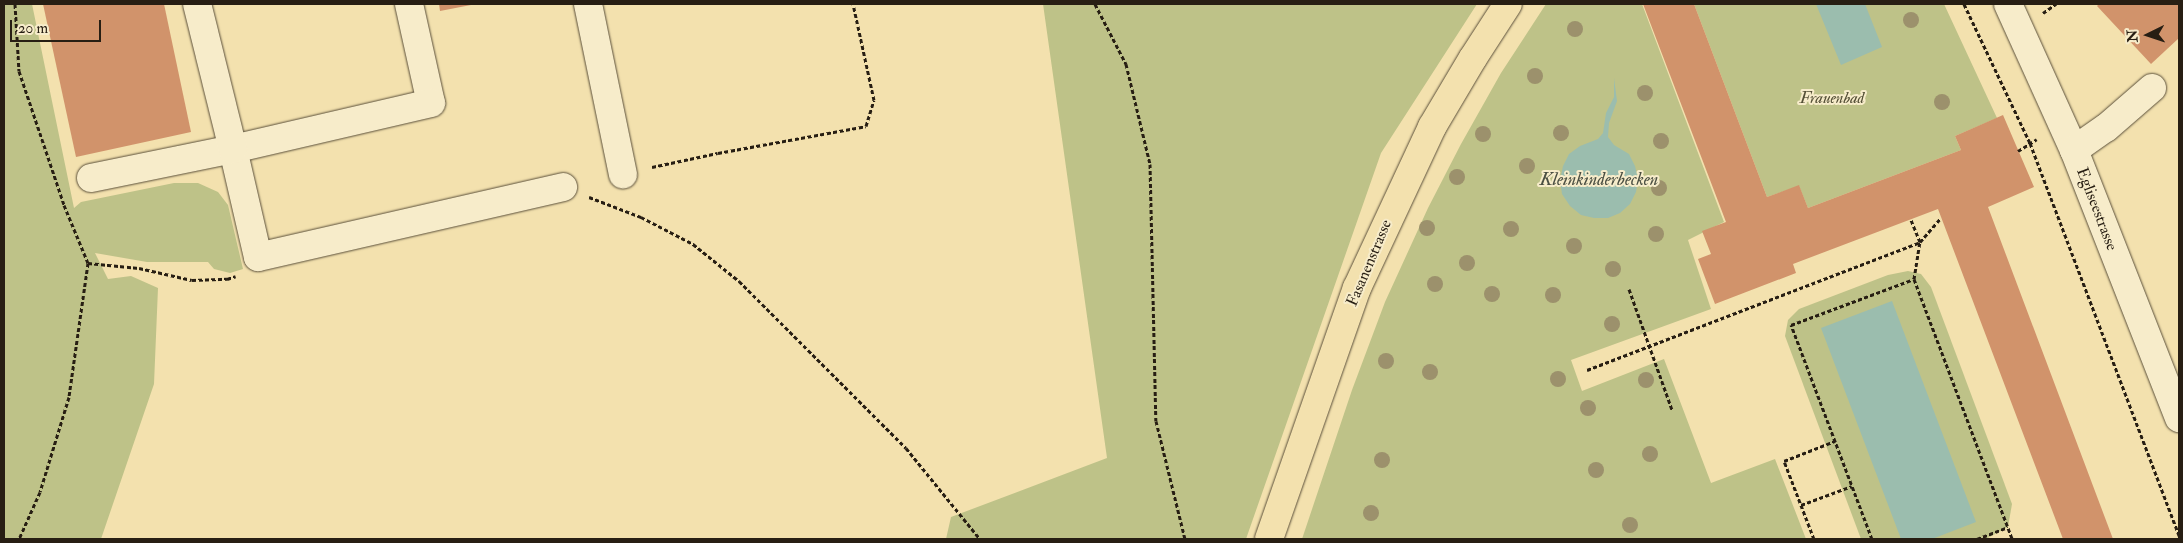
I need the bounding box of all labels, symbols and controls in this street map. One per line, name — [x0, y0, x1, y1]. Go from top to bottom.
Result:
scale bar — [12, 10, 104, 42]
north arrow — [2123, 10, 2173, 60]
text: 20 m — [18, 19, 48, 38]
text: N — [2124, 29, 2141, 43]
park label: Frauenbad — [1800, 88, 1864, 108]
street label: Egliseestrasse — [2072, 165, 2122, 253]
water label: Kleinkinderbecken — [1540, 169, 1658, 191]
street label: Fasanenstrasse — [1342, 217, 1396, 309]

